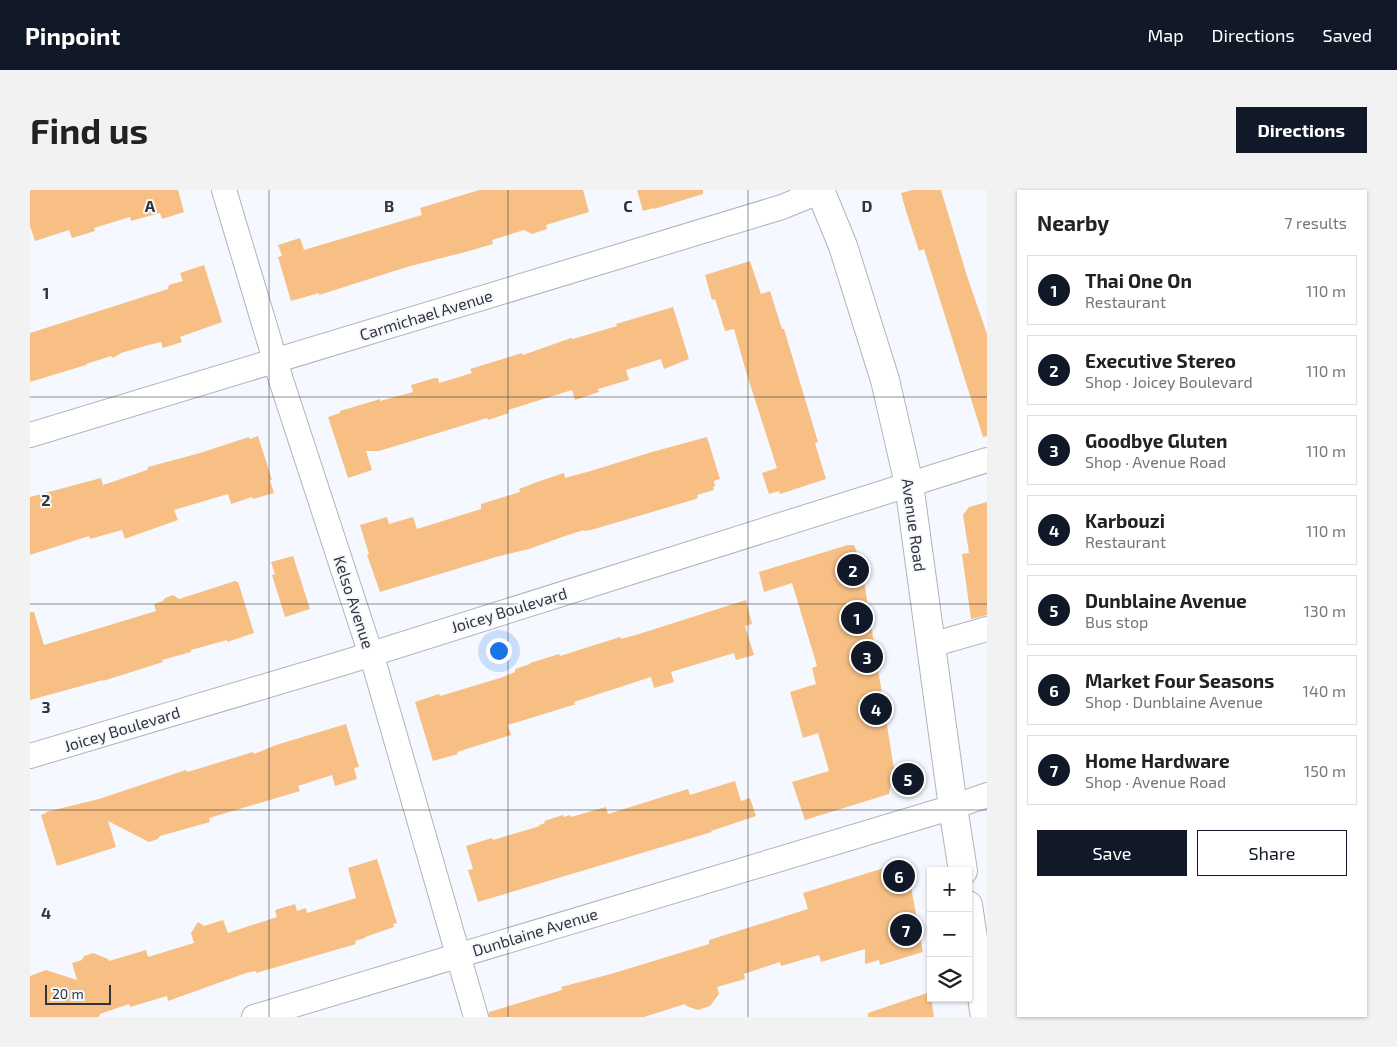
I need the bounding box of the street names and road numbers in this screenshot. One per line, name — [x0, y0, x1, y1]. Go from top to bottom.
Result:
street label: Carmichael Avenue — [357, 285, 495, 344]
street label: Avenue Road — [899, 477, 930, 573]
street label: Kelso Avenue — [331, 553, 378, 651]
street label: Joicey Boulevard — [448, 583, 569, 636]
street label: Joicey Boulevard — [61, 702, 182, 755]
street label: Dunblaine Avenue — [470, 903, 600, 960]

